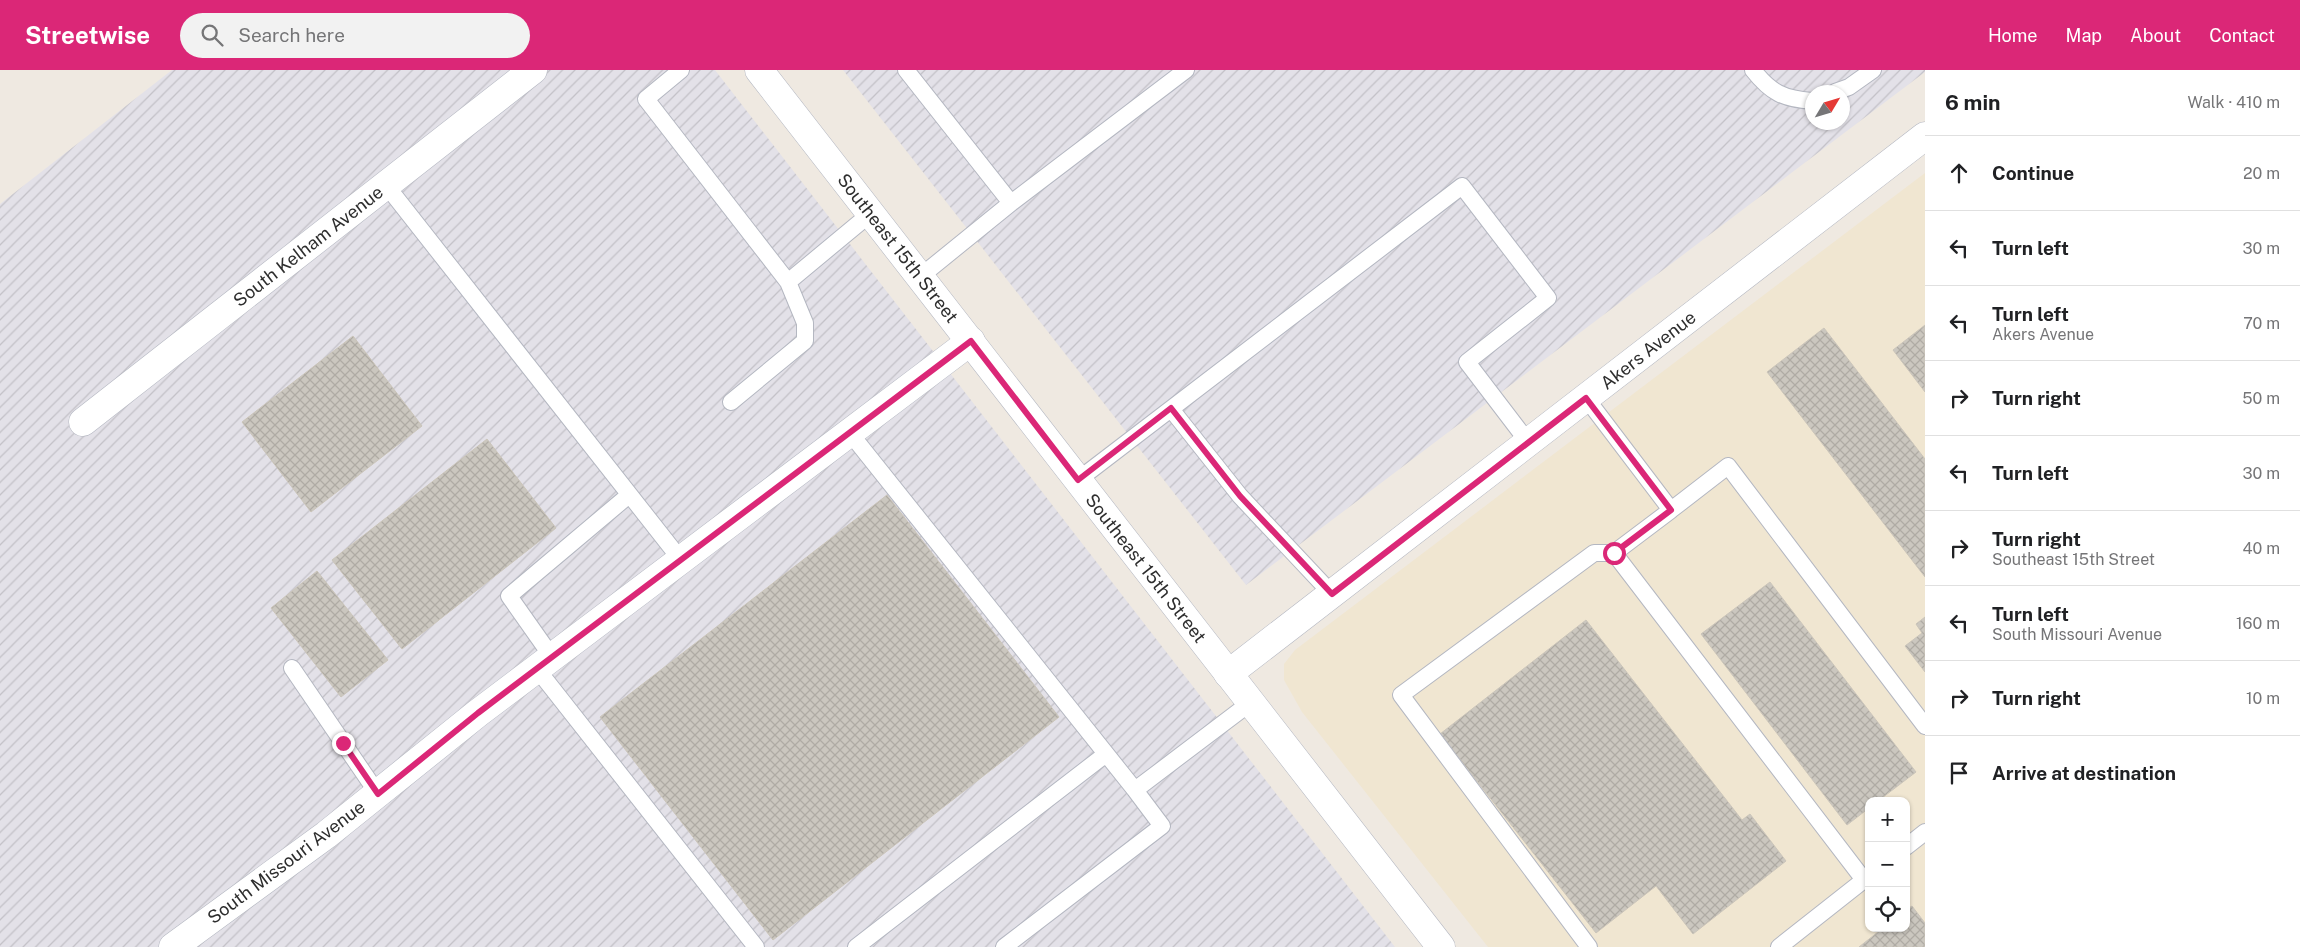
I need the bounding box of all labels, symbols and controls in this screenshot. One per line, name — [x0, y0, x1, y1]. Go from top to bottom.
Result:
search box — [180, 13, 530, 58]
text: Streetwise — [25, 21, 150, 49]
icon: search — [198, 21, 226, 49]
text: Search here — [238, 24, 345, 46]
text: Home — [1988, 25, 2038, 46]
text: Map — [2066, 25, 2102, 46]
text: About — [2130, 25, 2181, 46]
text: Contact — [2209, 25, 2275, 46]
north arrow — [1805, 85, 1850, 130]
text: 6 min — [1945, 90, 2001, 115]
text: Walk · 410 m — [2187, 93, 2280, 112]
icon: ahead — [1945, 159, 1973, 187]
text: Continue — [1992, 162, 2074, 184]
text: 20 m — [2243, 164, 2280, 183]
street label: Southeast 15th Street — [833, 169, 963, 327]
street label: South Kelham Avenue — [229, 181, 387, 311]
icon: left — [1945, 234, 1973, 262]
text: Turn left — [1992, 237, 2069, 259]
text: 30 m — [2243, 239, 2280, 258]
text: Turn left — [1992, 303, 2069, 325]
street label: Akers Avenue — [1596, 306, 1700, 394]
icon: left — [1945, 309, 1973, 337]
text: 70 m — [2243, 314, 2280, 333]
text: Akers Avenue — [1992, 325, 2094, 344]
icon: right — [1945, 384, 1973, 412]
text: Turn right — [1992, 387, 2081, 409]
text: 50 m — [2242, 389, 2280, 408]
icon: left — [1945, 459, 1973, 487]
text: Turn left — [1992, 462, 2069, 484]
text: 30 m — [2243, 464, 2280, 483]
street label: Southeast 15th Street — [1081, 489, 1211, 647]
text: Turn right — [1992, 528, 2081, 550]
icon: right — [1945, 534, 1973, 562]
text: 40 m — [2242, 539, 2280, 558]
route start — [1603, 542, 1626, 565]
text: Southeast 15th Street — [1992, 550, 2155, 569]
text: Turn left — [1992, 603, 2069, 625]
icon: left — [1945, 609, 1973, 637]
text: 160 m — [2236, 614, 2280, 633]
text: South Missouri Avenue — [1992, 625, 2162, 644]
icon: right — [1945, 684, 1973, 712]
text: Turn right — [1992, 687, 2081, 709]
text: 10 m — [2246, 689, 2280, 708]
route end — [332, 732, 355, 755]
icon: arrive — [1945, 759, 1973, 787]
text: Arrive at destination — [1992, 762, 2176, 784]
street label: South Missouri Avenue — [203, 796, 369, 928]
map controls — [1865, 797, 1910, 932]
button: + — [1865, 797, 1910, 842]
button: − — [1865, 842, 1910, 887]
button: locate — [1865, 887, 1910, 932]

